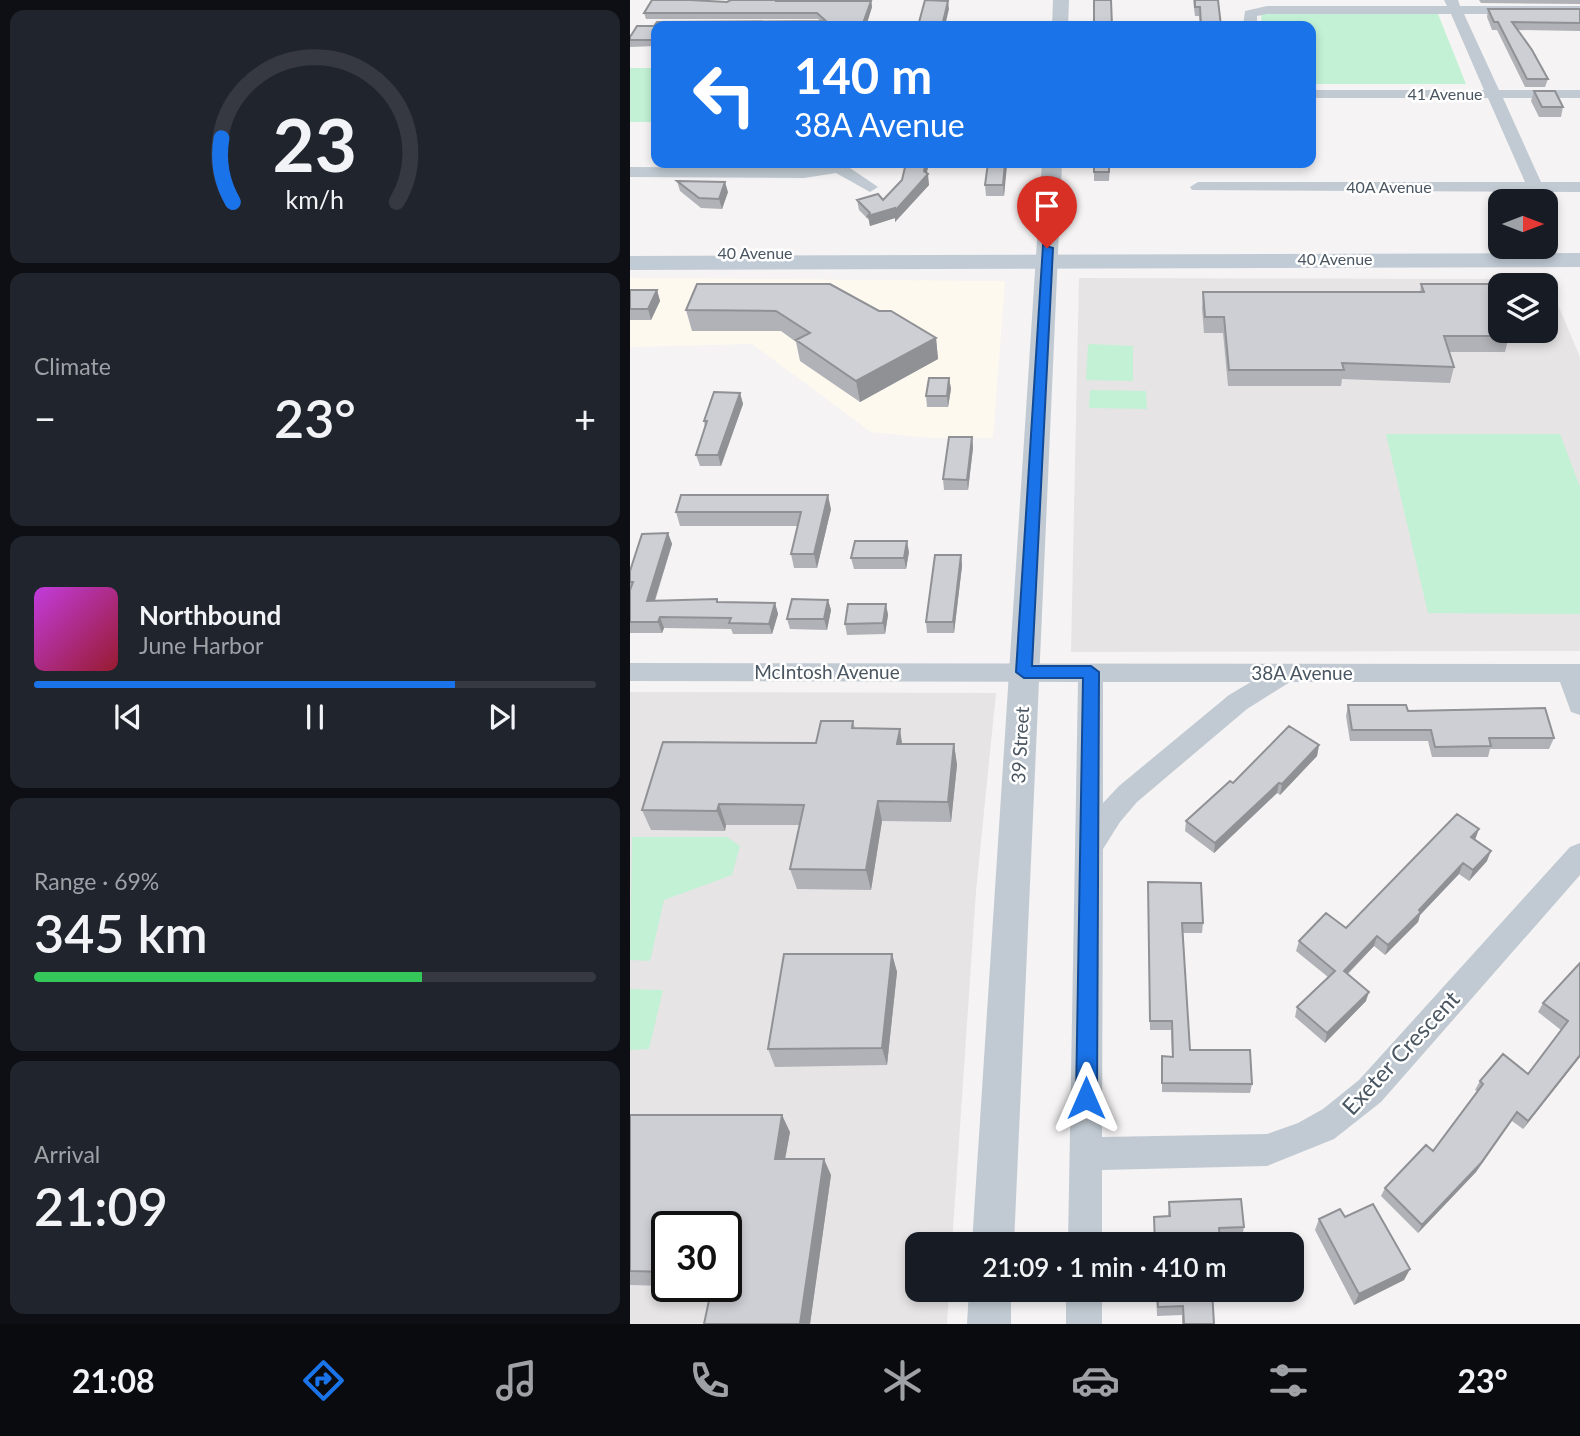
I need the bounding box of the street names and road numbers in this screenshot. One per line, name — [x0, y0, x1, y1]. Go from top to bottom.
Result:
street label: 41 Avenue — [1407, 84, 1483, 103]
street label: 40A Avenue — [1346, 177, 1432, 196]
street label: 40 Avenue — [717, 243, 793, 262]
street label: 40 Avenue — [1297, 249, 1373, 268]
street label: McIntosh Avenue — [754, 660, 900, 683]
street label: 38A Avenue — [1251, 661, 1353, 684]
street label: 39 Street — [1006, 706, 1033, 784]
street label: Exeter Crescent — [1336, 984, 1465, 1120]

